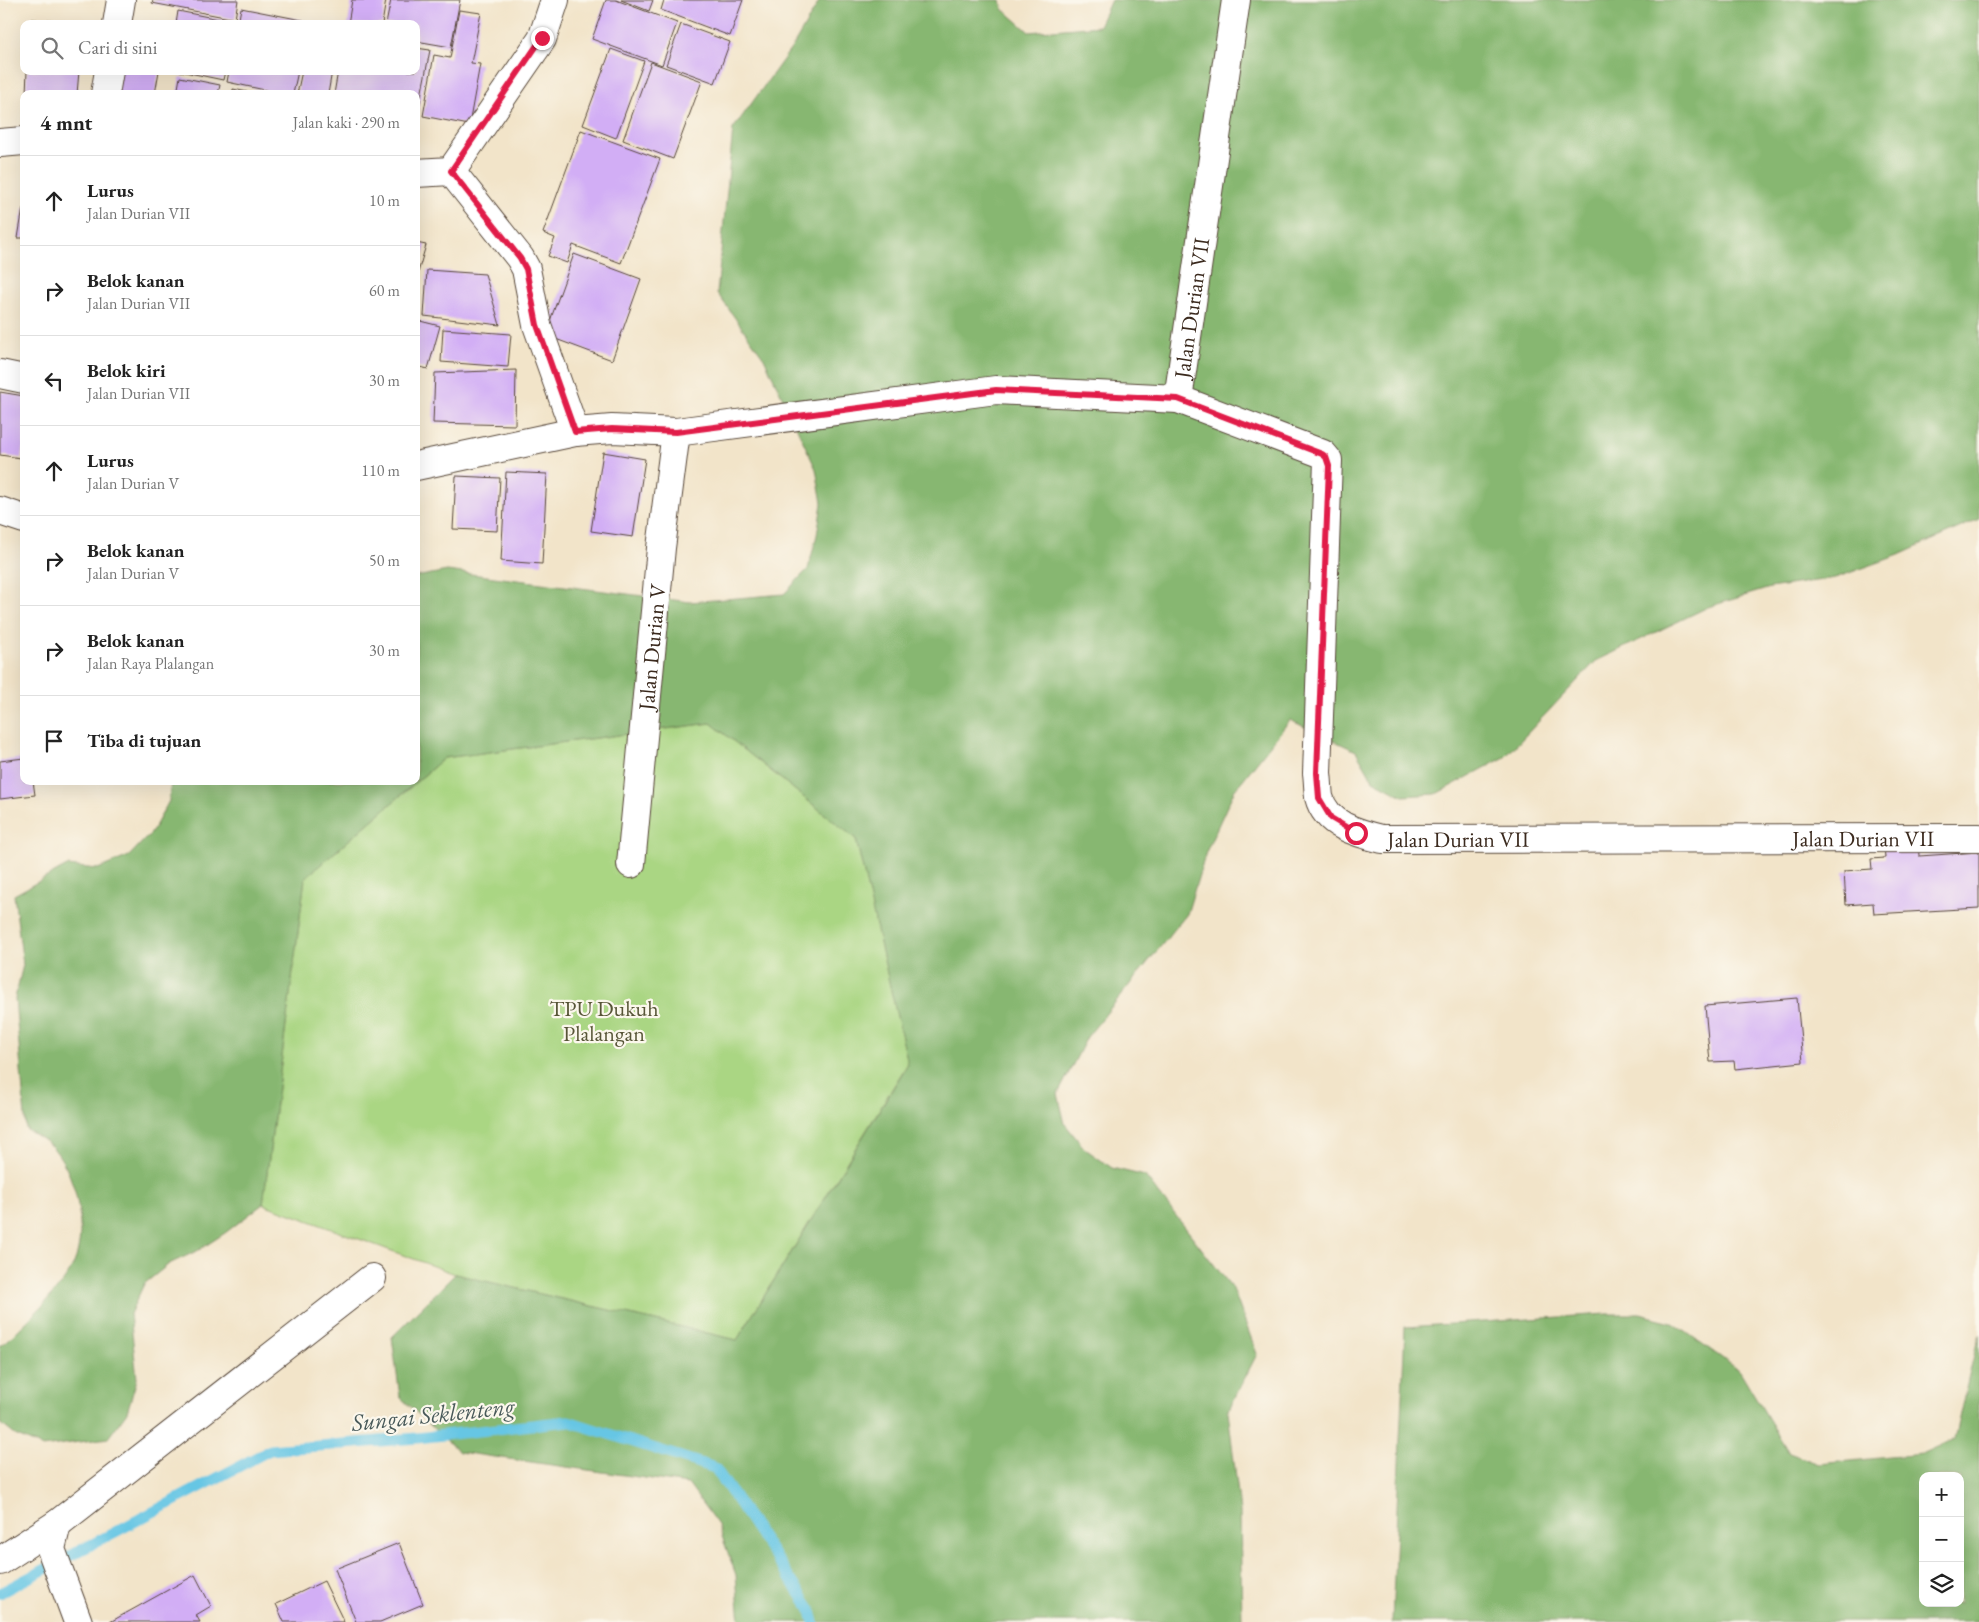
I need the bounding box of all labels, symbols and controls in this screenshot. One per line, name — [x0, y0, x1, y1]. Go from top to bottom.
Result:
search box — [20, 20, 420, 75]
route end — [531, 27, 554, 50]
icon: search — [38, 34, 66, 62]
text: Cari di sini — [78, 35, 157, 60]
text: 4 mnt — [40, 109, 92, 136]
text: Jalan kaki · 290 m — [293, 112, 400, 133]
text: Lurus — [87, 178, 134, 203]
icon: ahead — [40, 187, 68, 215]
text: 10 m — [369, 190, 400, 211]
text: Jalan Durian VII — [87, 203, 190, 224]
street label: Jalan Durian VII — [1166, 235, 1216, 382]
text: Belok kanan — [87, 268, 185, 293]
icon: right — [40, 277, 68, 305]
text: 60 m — [369, 280, 400, 301]
text: Jalan Durian VII — [87, 293, 190, 314]
text: Belok kiri — [87, 358, 166, 383]
icon: left — [40, 367, 68, 395]
text: 30 m — [369, 370, 400, 391]
text: Jalan Durian VII — [87, 383, 190, 404]
text: Lurus — [87, 448, 134, 473]
icon: ahead — [40, 457, 68, 485]
text: 110 m — [361, 460, 400, 481]
text: Jalan Durian V — [87, 473, 179, 494]
text: Belok kanan — [87, 538, 185, 563]
icon: right — [40, 547, 68, 575]
text: 50 m — [369, 550, 400, 571]
text: Jalan Durian V — [87, 563, 179, 584]
street label: Jalan Durian V — [631, 582, 672, 714]
text: Belok kanan — [87, 628, 185, 653]
icon: right — [40, 637, 68, 665]
text: 30 m — [369, 640, 400, 661]
text: Jalan Raya Plalangan — [87, 653, 214, 674]
icon: arrive — [40, 727, 68, 755]
text: Tiba di tujuan — [87, 728, 201, 753]
route start — [1345, 822, 1368, 845]
street label: Jalan Durian VII — [1385, 824, 1530, 853]
street label: Jalan Durian VII — [1790, 824, 1935, 853]
park label: TPU Dukuh Plalangan — [550, 994, 658, 1048]
water label: Sungai Seklenteng — [349, 1390, 517, 1438]
map controls — [1919, 1472, 1964, 1607]
button: + — [1919, 1472, 1964, 1517]
button: − — [1919, 1517, 1964, 1562]
button: layers — [1919, 1562, 1964, 1607]

